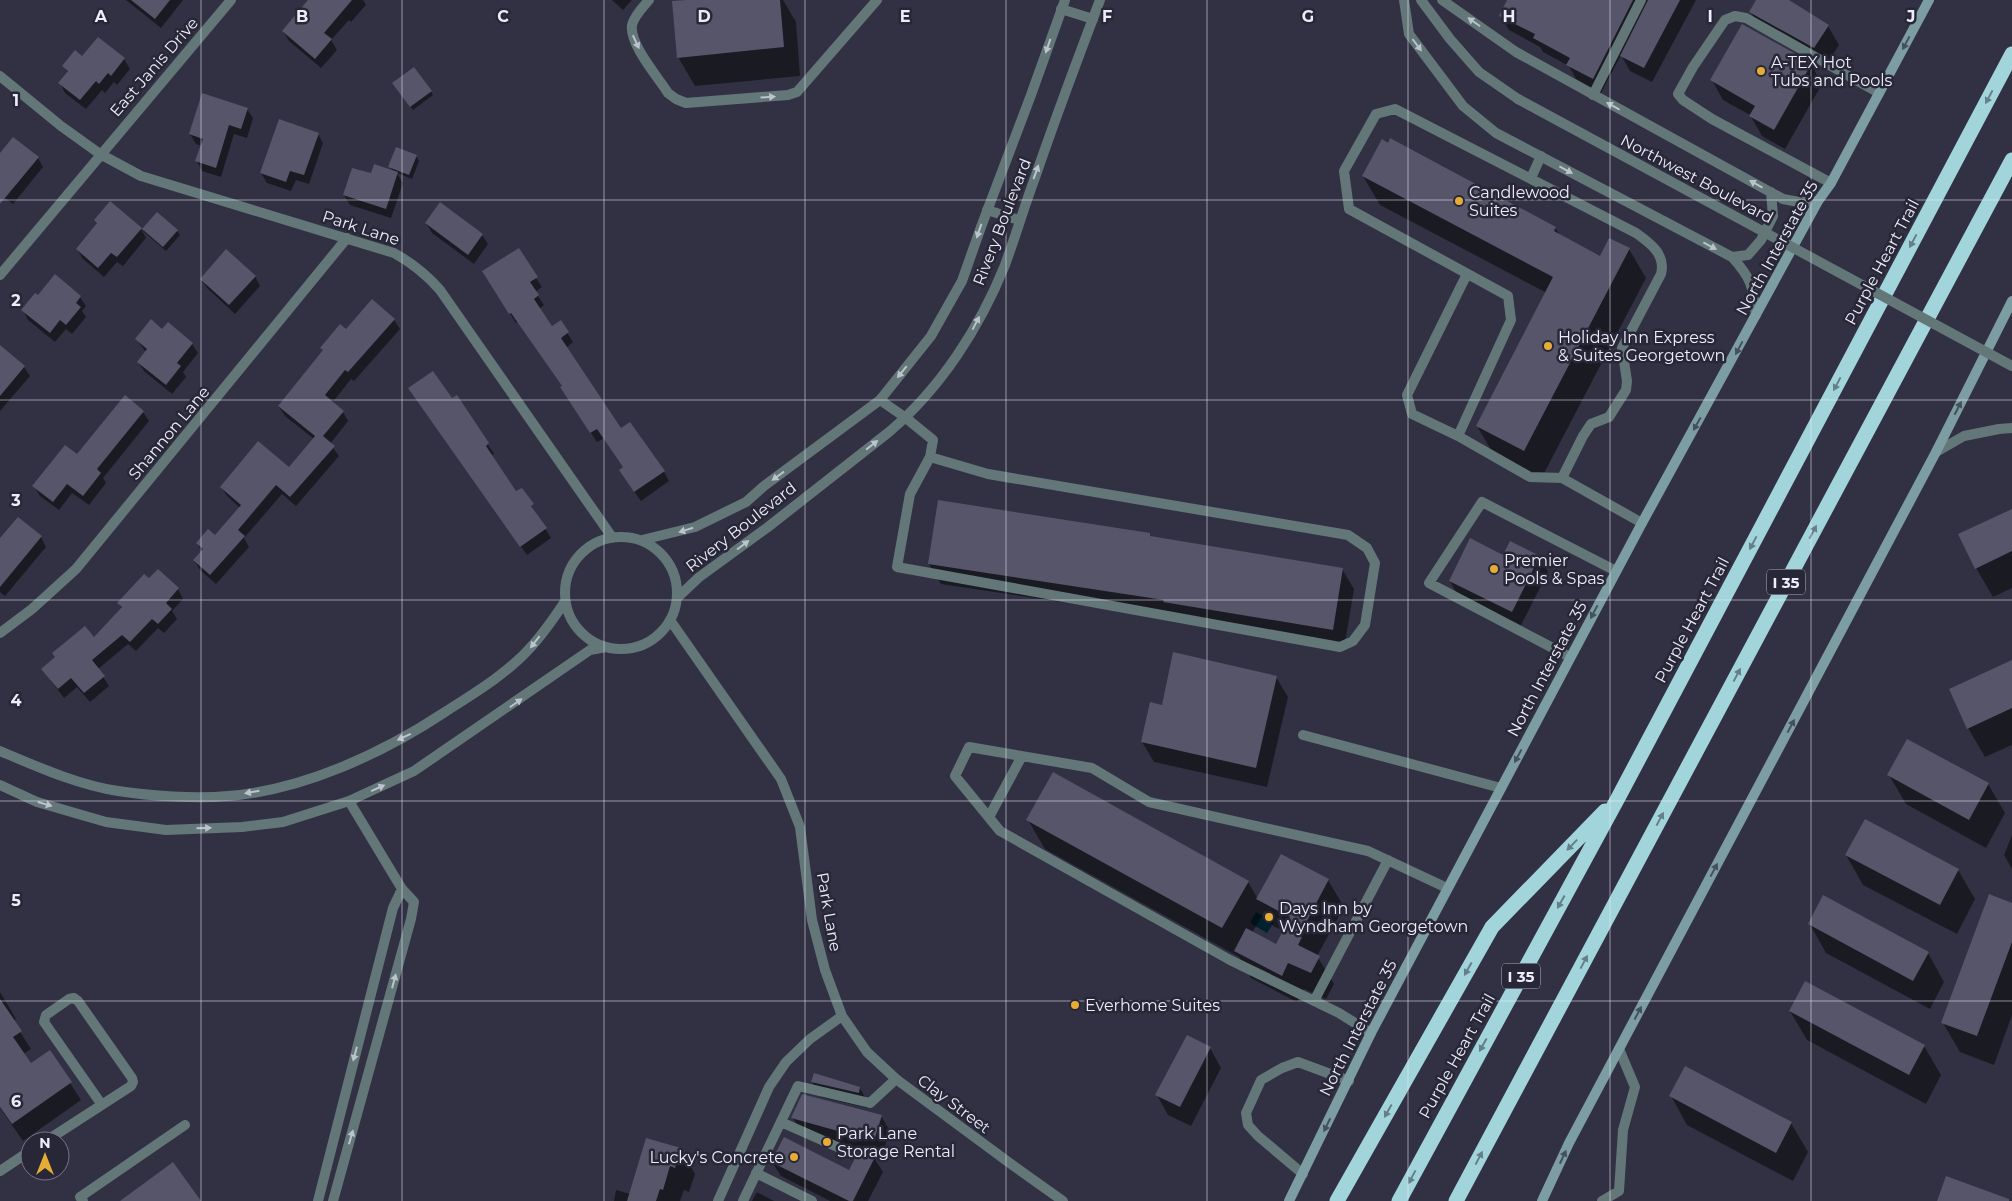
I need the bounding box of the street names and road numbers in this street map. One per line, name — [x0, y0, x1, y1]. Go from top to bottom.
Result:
street label: East Janis Drive — [106, 14, 202, 120]
street label: Northwest Boulevard — [1617, 131, 1777, 227]
street label: Rivery Boulevard — [969, 156, 1035, 288]
street label: North Interstate 35 — [1732, 178, 1822, 318]
street label: Purple Heart Trail — [1841, 196, 1923, 328]
street label: Park Lane — [320, 207, 402, 249]
street label: Shannon Lane — [124, 382, 214, 484]
street label: Rivery Boulevard — [682, 478, 800, 576]
street label: Purple Heart Trail — [1651, 554, 1733, 686]
road number: I 35 — [1767, 570, 1805, 594]
street label: North Interstate 35 — [1503, 598, 1591, 740]
street label: Park Lane — [813, 871, 845, 953]
street label: North Interstate 35 — [1315, 957, 1401, 1099]
road number: I 35 — [1502, 964, 1540, 988]
street label: Purple Heart Trail — [1415, 990, 1499, 1122]
street label: Clay Street — [914, 1071, 994, 1138]

